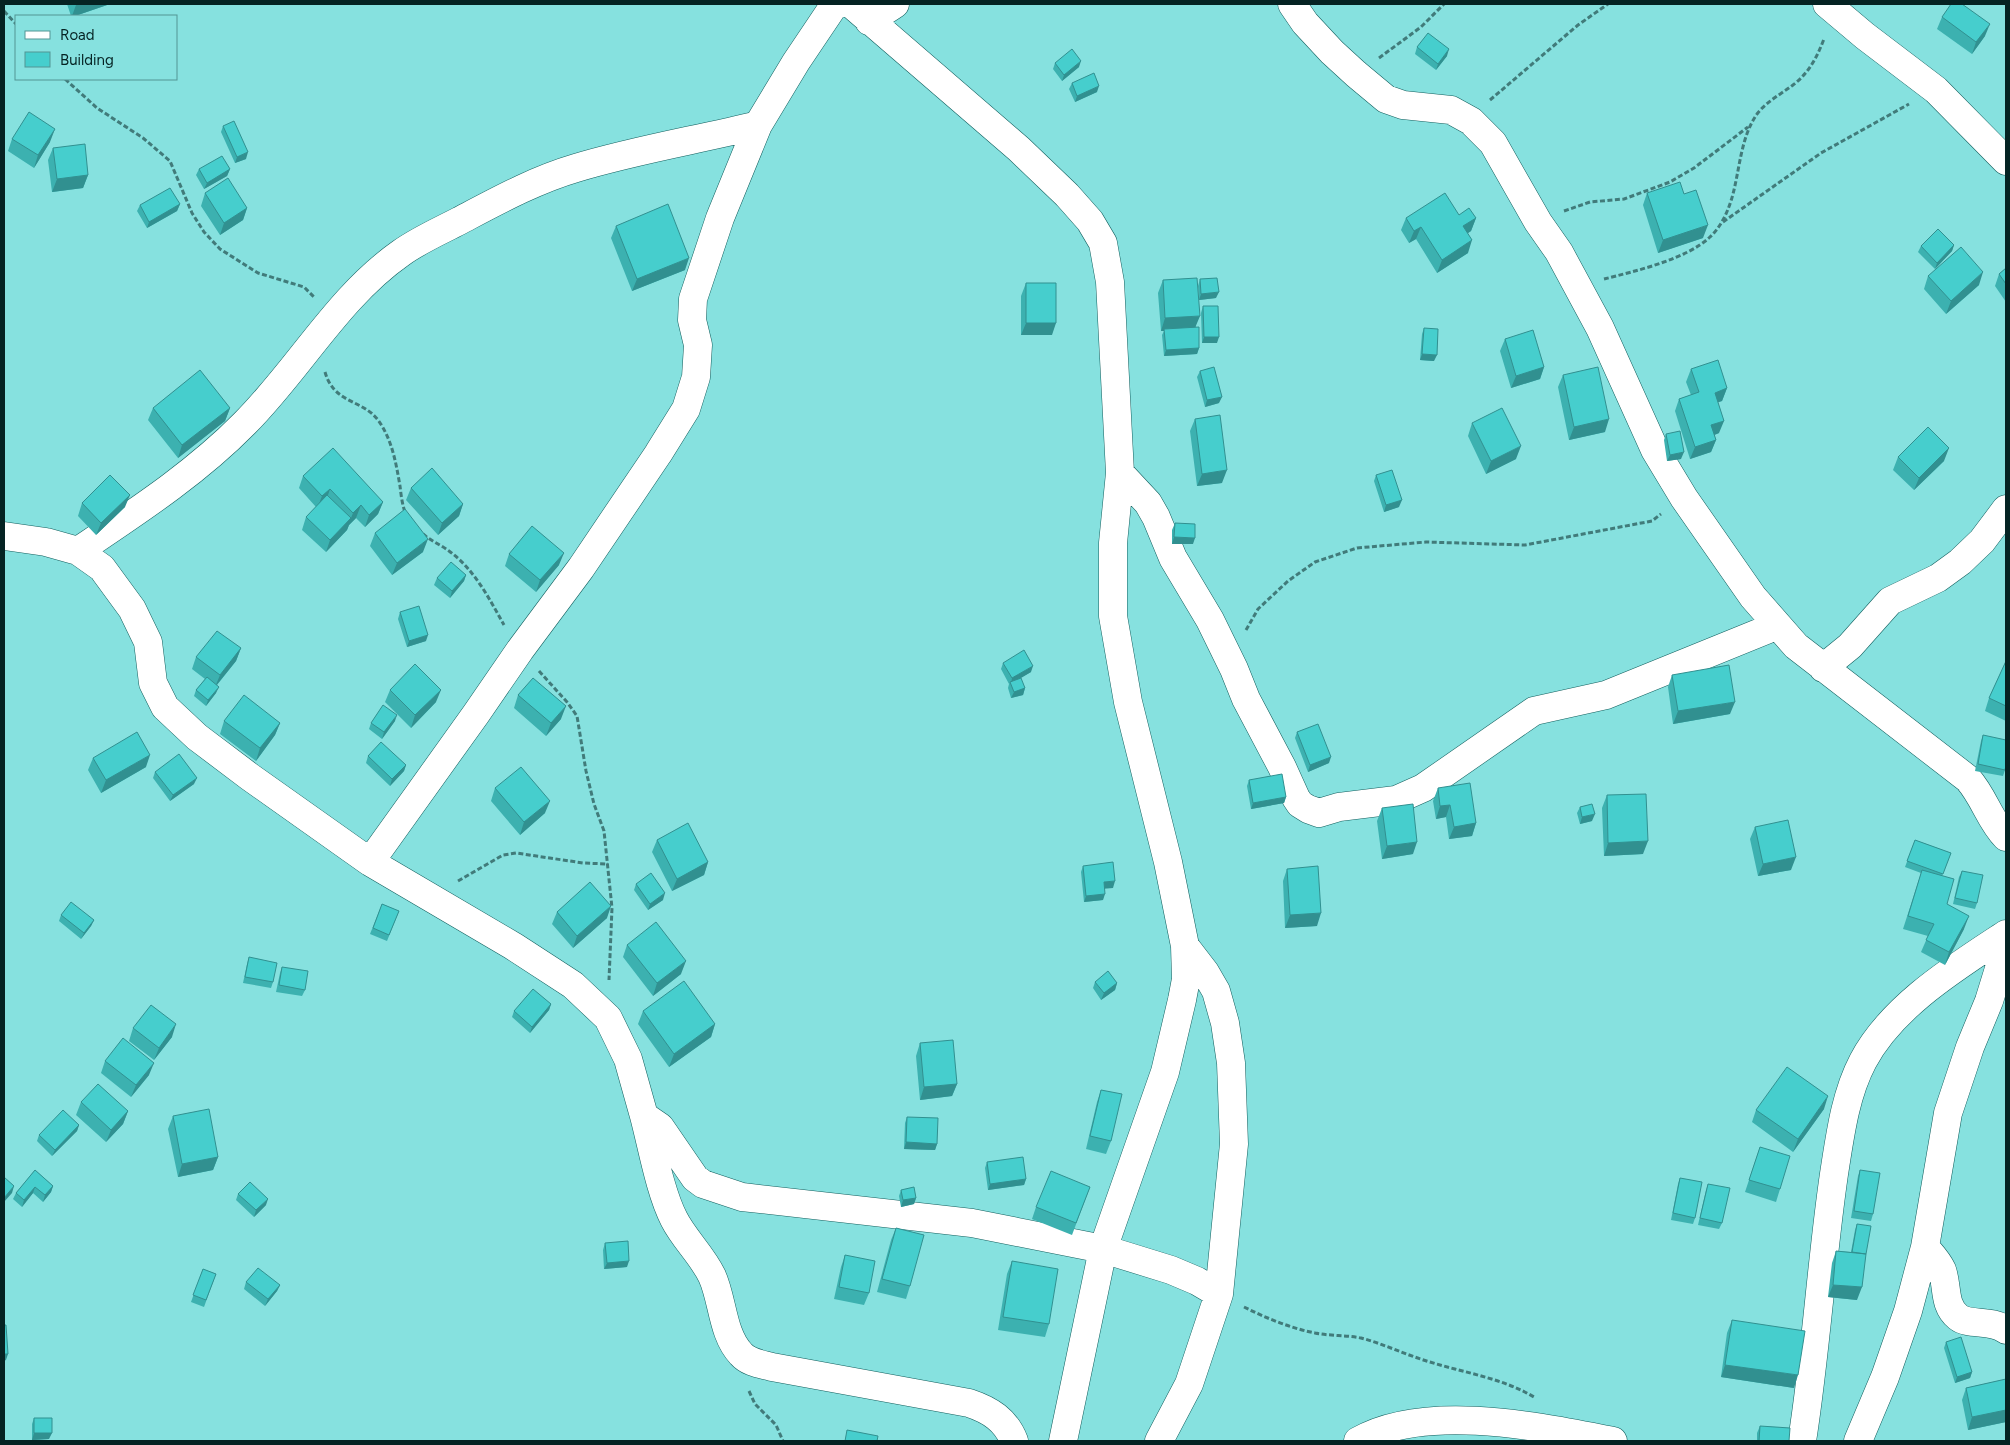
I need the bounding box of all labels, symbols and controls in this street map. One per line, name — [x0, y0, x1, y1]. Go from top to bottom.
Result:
legend — [15, 15, 178, 80]
text: Road — [60, 26, 95, 44]
text: Building — [60, 51, 114, 69]

